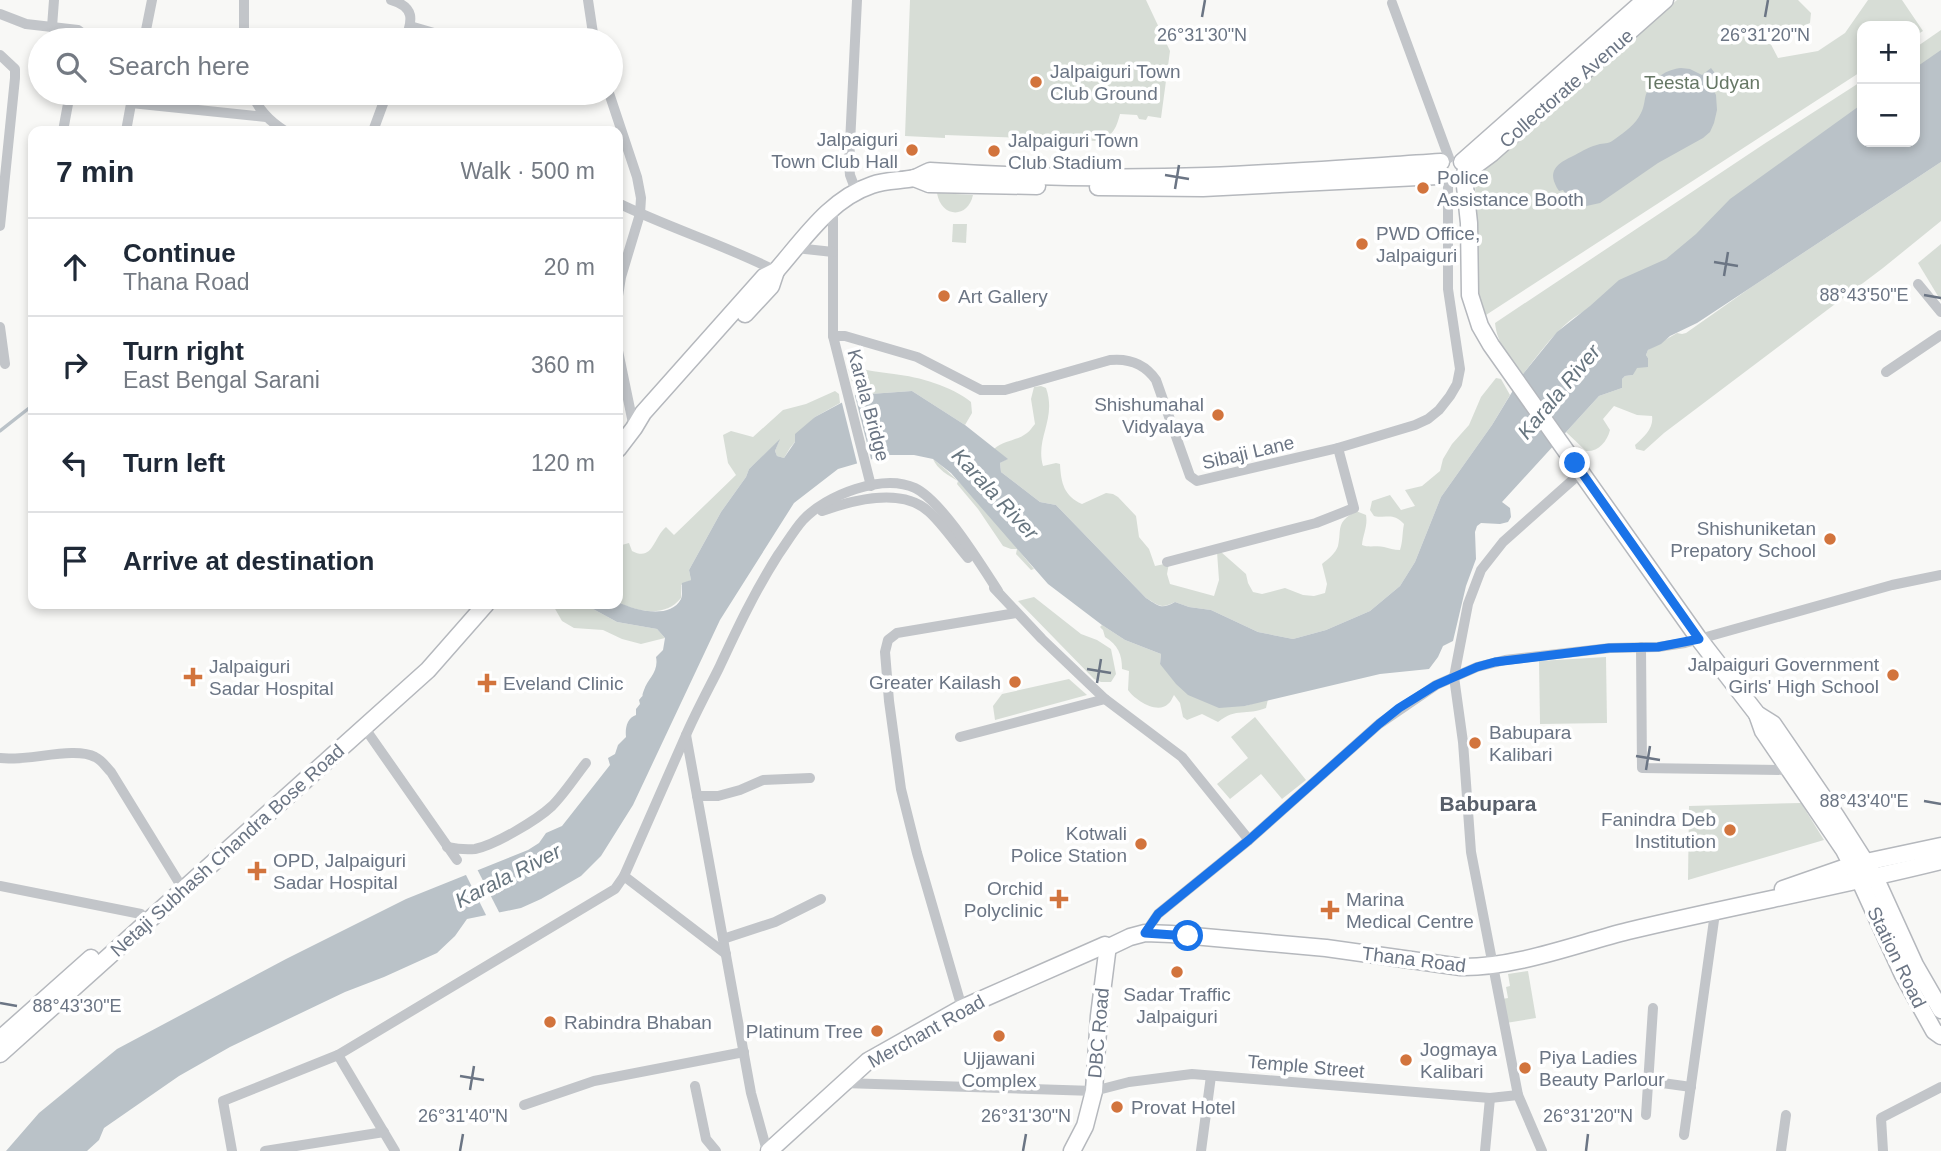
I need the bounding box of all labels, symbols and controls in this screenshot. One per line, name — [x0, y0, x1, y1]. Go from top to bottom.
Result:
map controls — [1857, 21, 1920, 147]
button: + — [1857, 21, 1920, 84]
text: 26°31'30"N — [1157, 25, 1247, 45]
street label: Collectorate Avenue — [1495, 25, 1637, 152]
text: 26°31'20"N — [1720, 25, 1810, 45]
search box — [28, 28, 623, 105]
icon: search — [52, 48, 90, 86]
text: Search here — [108, 51, 250, 81]
place label: Jalpaiguri Town Club Ground — [1050, 61, 1181, 104]
park label: Teesta Udyan — [1644, 72, 1760, 93]
marker: Jalpaiguri Town Club Ground — [1028, 74, 1044, 90]
button: − — [1857, 84, 1920, 147]
place label: Jalpaiguri Town Club Hall — [771, 129, 898, 172]
place label: Jalpaiguri Town Club Stadium — [1008, 130, 1139, 173]
marker: Jalpaiguri Town Club Hall — [904, 142, 920, 158]
marker: Jalpaiguri Town Club Stadium — [986, 143, 1002, 159]
text: 7 min — [56, 155, 134, 188]
text: Walk · 500 m — [460, 158, 595, 184]
place label: Police Assistance Booth — [1437, 167, 1584, 210]
marker: Police Assistance Booth — [1415, 180, 1431, 196]
place label: PWD Office, Jalpaiguri — [1376, 223, 1480, 266]
marker: PWD Office, Jalpaiguri — [1354, 236, 1370, 252]
text: Continue — [123, 238, 236, 268]
icon: ahead — [56, 248, 94, 286]
text: 20 m — [544, 254, 595, 280]
text: Thana Road — [123, 269, 250, 295]
text: 88°43'50"E — [1819, 285, 1909, 305]
place label: Art Gallery — [958, 286, 1048, 307]
marker: Art Gallery — [936, 288, 952, 304]
text: Turn right — [123, 336, 244, 366]
water label: Karala River — [1513, 339, 1605, 443]
icon: right — [56, 346, 94, 384]
street label: Karala Bridge — [843, 347, 894, 463]
text: 360 m — [531, 352, 595, 378]
text: East Bengal Sarani — [123, 367, 320, 393]
place label: Shishumahal Vidyalaya — [1094, 394, 1204, 437]
marker: Shishumahal Vidyalaya — [1210, 407, 1226, 423]
street label: Sibaji Lane — [1200, 432, 1296, 473]
icon: left — [56, 444, 94, 482]
water label: Karala River — [948, 444, 1044, 544]
route end — [1559, 447, 1590, 478]
text: Turn left — [123, 448, 225, 478]
text: 120 m — [531, 450, 595, 476]
place label: Shishuniketan Prepatory School — [1670, 518, 1816, 561]
marker: Shishuniketan Prepatory School — [1822, 531, 1838, 547]
icon: arrive — [56, 542, 94, 580]
text: Arrive at destination — [123, 546, 374, 576]
place label: Jalpaiguri Government Girls' High School — [1688, 654, 1880, 697]
place label: Jalpaiguri Sadar Hospital — [209, 656, 334, 699]
marker: Jalpaiguri Sadar Hospital — [183, 667, 203, 687]
marker: Jalpaiguri Government Girls' High School — [1885, 667, 1901, 683]
place label: Greater Kailash — [869, 672, 1001, 693]
marker: Eveland Clinic — [477, 673, 497, 693]
place label: Eveland Clinic — [503, 673, 623, 694]
marker: Greater Kailash — [1007, 674, 1023, 690]
place label: Babupara Kalibari — [1489, 722, 1572, 765]
marker: Babupara Kalibari — [1467, 735, 1483, 751]
street label: Netaji Subhash Chandra Bose Road — [106, 740, 348, 961]
text: 88°43'40"E — [1819, 791, 1909, 811]
district label: Babupara — [1440, 792, 1537, 815]
place label: Fanindra Deb Institution — [1601, 809, 1716, 852]
marker: Fanindra Deb Institution — [1722, 822, 1738, 838]
place label: Kotwali Police Station — [1011, 823, 1127, 866]
marker: Kotwali Police Station — [1133, 836, 1149, 852]
water label: Karala River — [451, 839, 565, 912]
place label: OPD, Jalpaiguri Sadar Hospital — [273, 850, 406, 893]
marker: OPD, Jalpaiguri Sadar Hospital — [247, 861, 267, 881]
place label: Orchid Polyclinic — [964, 878, 1043, 921]
marker: Orchid Polyclinic — [1049, 889, 1069, 909]
place label: Marina Medical Centre — [1346, 889, 1474, 932]
marker: Marina Medical Centre — [1320, 900, 1340, 920]
street label: Station Road — [1863, 903, 1930, 1011]
route start — [1172, 920, 1203, 951]
street label: Thana Road — [1361, 943, 1467, 976]
marker: Sadar Traffic Jalpaiguri — [1169, 964, 1185, 980]
place label: Sadar Traffic Jalpaiguri — [1123, 984, 1231, 1027]
street label: DBC Road — [1084, 987, 1113, 1079]
street label: Merchant Road — [864, 991, 988, 1072]
text: 88°43'30"E — [32, 996, 122, 1016]
place label: Rabindra Bhaban — [564, 1012, 712, 1033]
marker: Rabindra Bhaban — [542, 1014, 558, 1030]
place label: Platinum Tree — [746, 1021, 863, 1042]
marker: Platinum Tree — [869, 1023, 885, 1039]
marker: Ujjawani Complex — [991, 1028, 1007, 1044]
place label: Jogmaya Kalibari — [1420, 1039, 1498, 1082]
place label: Piya Ladies Beauty Parlour — [1539, 1047, 1665, 1090]
place label: Ujjawani Complex — [962, 1048, 1037, 1091]
street label: Temple Street — [1247, 1051, 1366, 1082]
marker: Jogmaya Kalibari — [1398, 1052, 1414, 1068]
marker: Piya Ladies Beauty Parlour — [1517, 1060, 1533, 1076]
place label: Provat Hotel — [1131, 1097, 1236, 1118]
marker: Provat Hotel — [1109, 1099, 1125, 1115]
text: 26°31'40"N — [418, 1106, 508, 1126]
text: 26°31'30"N — [981, 1106, 1071, 1126]
text: 26°31'20"N — [1543, 1106, 1633, 1126]

